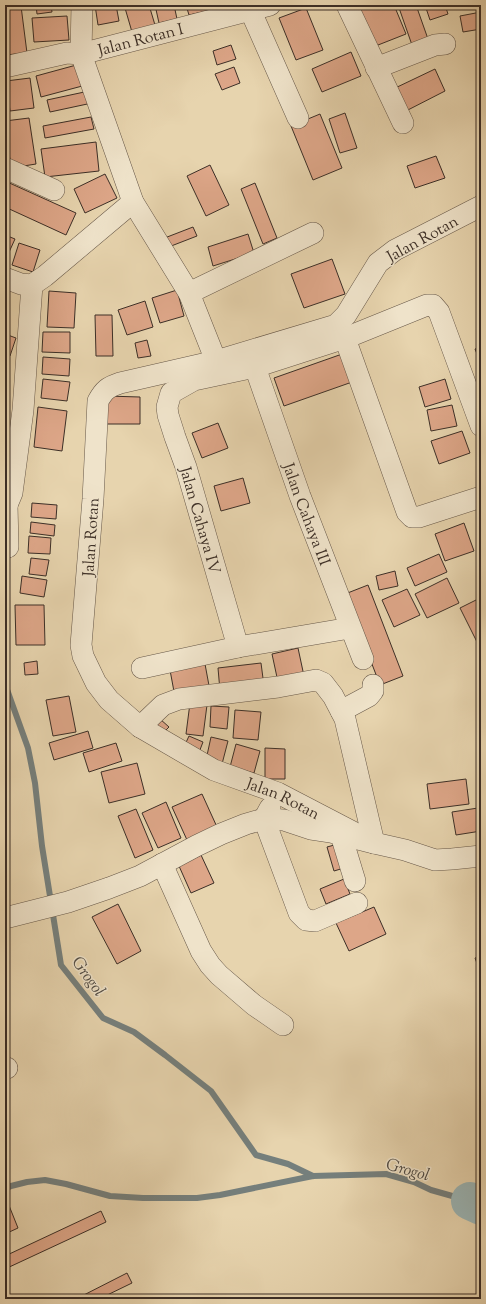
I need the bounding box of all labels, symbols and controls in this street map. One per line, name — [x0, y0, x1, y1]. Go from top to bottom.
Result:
street label: Jalan Rotan I — [95, 19, 186, 63]
street label: Jalan Rotan — [382, 211, 464, 270]
street label: Jalan Cahaya III — [275, 459, 335, 569]
street label: Jalan Cahaya IV — [172, 464, 225, 577]
street label: Jalan Rotan — [78, 497, 107, 578]
street label: Jalan Rotan — [242, 773, 324, 827]
water label: Grogol — [65, 952, 110, 1002]
water label: Grogol — [383, 1154, 432, 1188]

